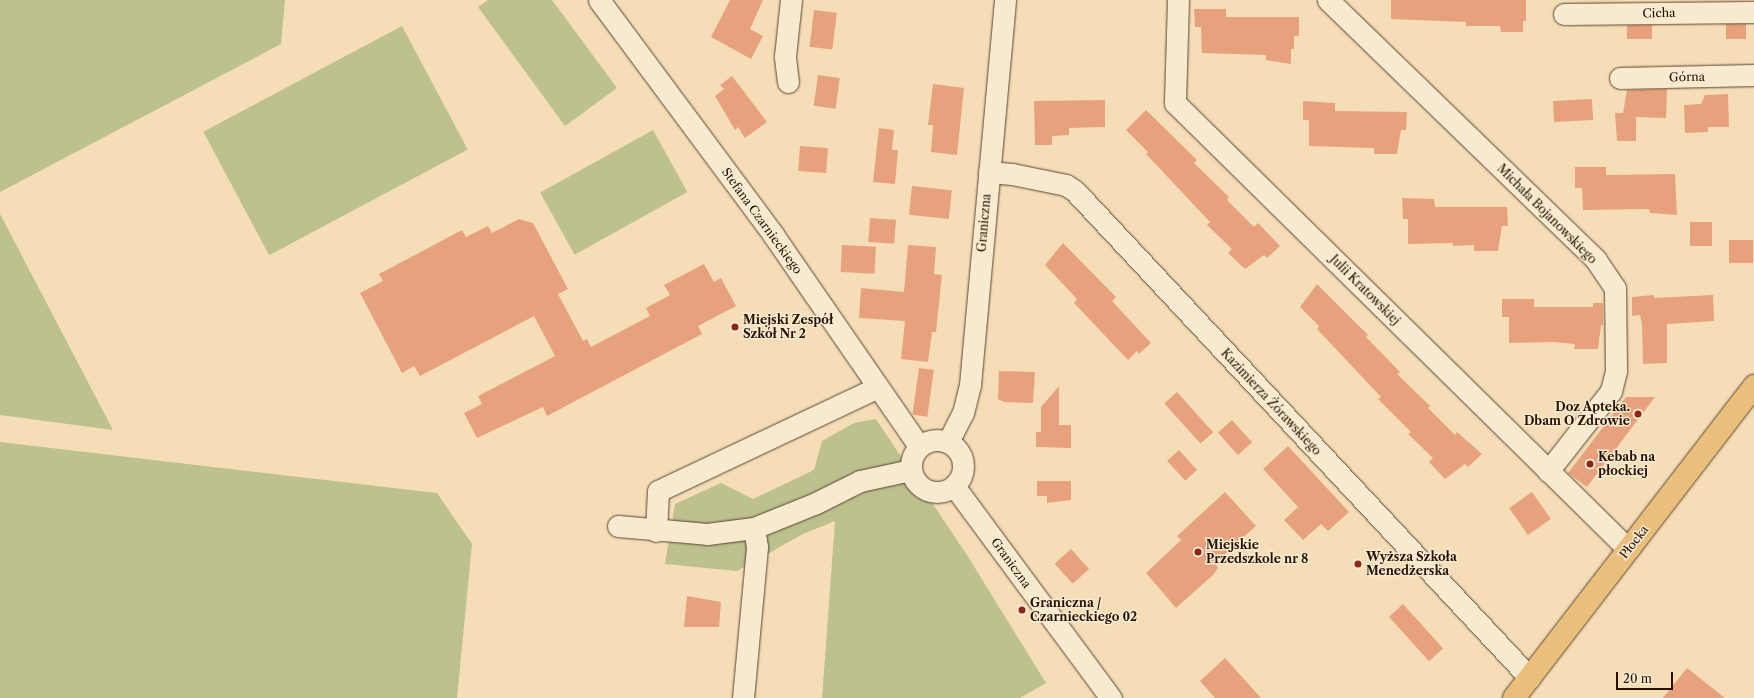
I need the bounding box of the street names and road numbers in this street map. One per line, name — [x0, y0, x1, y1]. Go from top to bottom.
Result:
street label: Cicha — [1642, 6, 1676, 20]
street label: Górna — [1669, 69, 1705, 85]
street label: Michała Bojanowskiego — [1494, 161, 1600, 267]
street label: Stefana Czarnieckiego — [719, 165, 805, 277]
street label: Graniczna — [974, 193, 994, 253]
street label: Julii Kratowskiej — [1327, 252, 1403, 328]
street label: Kazimierza Żórawskiego — [1218, 346, 1324, 458]
street label: Płocka — [1617, 523, 1651, 561]
street label: Graniczna — [988, 535, 1034, 591]

